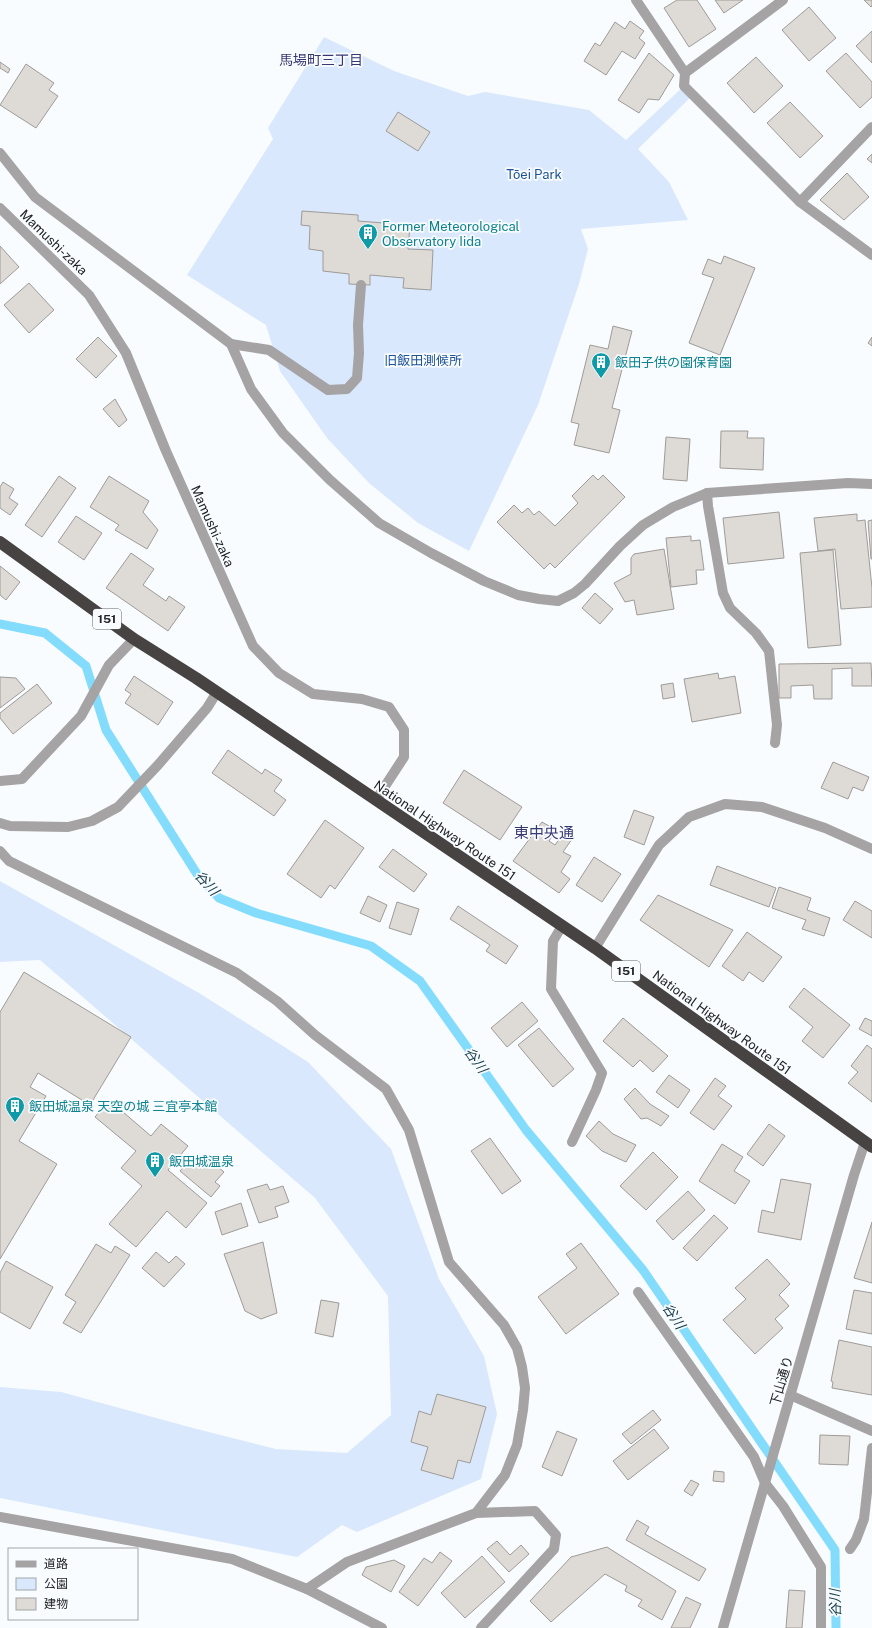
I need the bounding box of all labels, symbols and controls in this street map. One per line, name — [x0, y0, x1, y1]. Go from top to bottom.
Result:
district label: 馬場町三丁目 — [279, 52, 363, 68]
park label: Tōei Park — [506, 167, 562, 182]
street label: Mamushi-zaka — [17, 207, 90, 278]
place label: Former Meteorological Observatory Iida — [382, 219, 520, 249]
building icon: Former Meteorological Observatory Iida — [357, 222, 379, 250]
building icon: 飯田子供の園保育園 — [590, 351, 612, 379]
park label: 旧飯田測候所 — [384, 353, 462, 368]
place label: 飯田子供の園保育園 — [615, 355, 732, 370]
street label: Mamushi-zaka — [188, 483, 237, 569]
road number: 151 — [93, 609, 121, 629]
street label: National Highway Route 151 — [371, 777, 518, 883]
district label: 東中央通 — [514, 824, 574, 841]
water label: 谷川 — [192, 867, 224, 900]
road number: 151 — [612, 961, 640, 981]
street label: National Highway Route 151 — [650, 967, 794, 1078]
water label: 谷川 — [461, 1044, 492, 1078]
building icon: 飯田城温泉 天空の城 三宜亭本館 — [4, 1095, 26, 1123]
place label: 飯田城温泉 天空の城 三宜亭本館 — [29, 1099, 217, 1114]
building icon: 飯田城温泉 — [144, 1150, 166, 1178]
place label: 飯田城温泉 — [169, 1154, 234, 1169]
water label: 谷川 — [660, 1300, 690, 1334]
street label: 下山通り — [767, 1354, 796, 1408]
legend — [8, 1548, 138, 1620]
text: 道路 — [44, 1557, 68, 1571]
text: 公園 — [44, 1577, 68, 1591]
water label: 谷川 — [827, 1587, 843, 1617]
text: 建物 — [44, 1597, 68, 1611]

